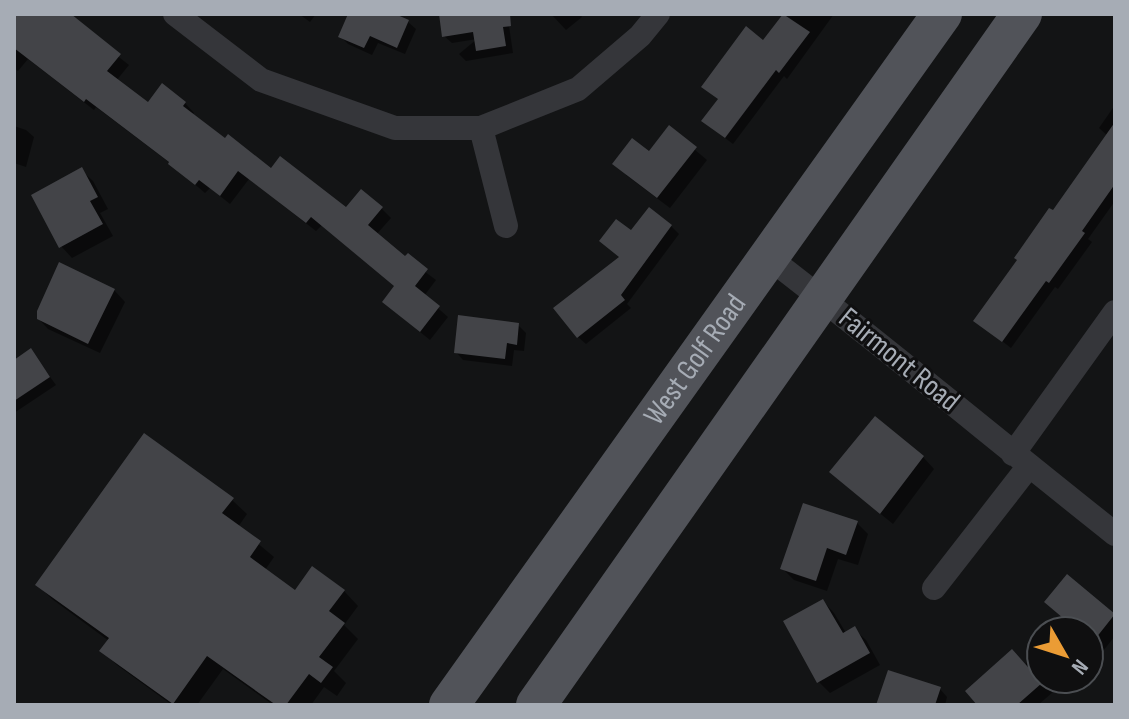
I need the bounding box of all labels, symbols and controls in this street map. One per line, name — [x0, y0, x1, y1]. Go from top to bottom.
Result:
street label: West Golf Road — [636, 287, 754, 432]
street label: Fairmont Road — [831, 300, 967, 420]
north arrow — [1025, 615, 1105, 695]
text: N — [1065, 654, 1094, 680]

